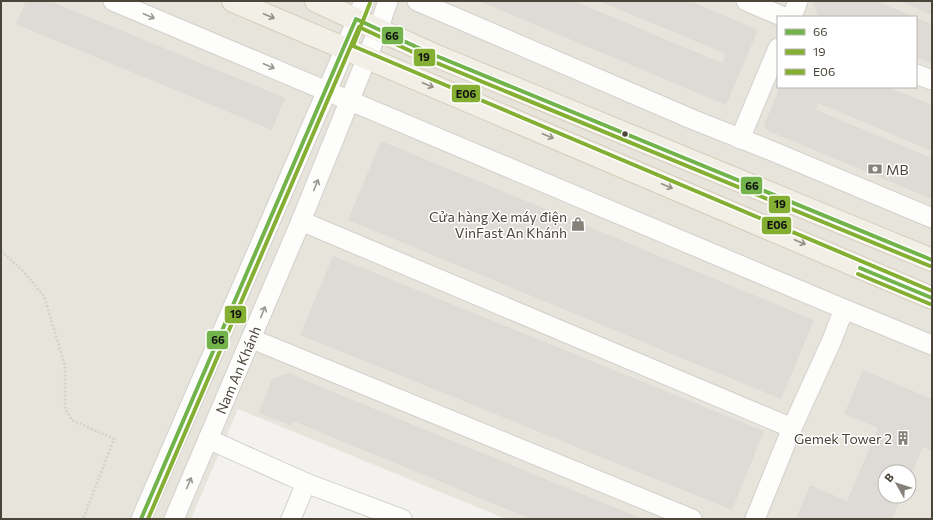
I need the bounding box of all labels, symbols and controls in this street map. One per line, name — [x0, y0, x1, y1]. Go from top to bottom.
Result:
one-way arrow — [142, 13, 154, 20]
one-way arrow — [262, 13, 274, 20]
legend — [777, 16, 917, 88]
text: 66 — [813, 24, 828, 38]
line badge: 66 — [381, 26, 404, 45]
text: 66 — [385, 29, 399, 42]
text: 19 — [813, 44, 825, 58]
line badge: 19 — [413, 48, 436, 67]
text: 19 — [418, 50, 430, 63]
one-way arrow — [262, 63, 274, 71]
text: E06 — [813, 64, 835, 78]
one-way arrow — [421, 82, 433, 89]
line badge: E06 — [451, 84, 481, 103]
text: E06 — [456, 87, 477, 100]
unlabelled marker — [620, 129, 630, 139]
one-way arrow — [541, 132, 553, 140]
bank icon: MB — [867, 161, 883, 177]
place label: MB — [886, 161, 908, 178]
line badge: 66 — [740, 176, 763, 195]
one-way arrow — [313, 179, 320, 191]
text: 66 — [745, 179, 759, 192]
one-way arrow — [661, 183, 673, 190]
line badge: 19 — [768, 195, 791, 214]
text: 19 — [774, 197, 786, 210]
place label: Cửa hàng Xe máy điện VinFast An Khánh — [429, 208, 567, 241]
shop icon: Cửa hàng Xe máy điện VinFast An Khánh — [570, 216, 586, 232]
line badge: E06 — [761, 216, 792, 235]
text: E06 — [767, 218, 788, 231]
one-way arrow — [794, 239, 806, 247]
line badge: 19 — [224, 305, 247, 324]
text: 19 — [230, 307, 242, 320]
one-way arrow — [260, 307, 267, 319]
street label: Nam An Khánh — [212, 323, 264, 417]
line badge: 66 — [206, 330, 229, 350]
text: 66 — [211, 333, 225, 346]
place label: Gemek Tower 2 — [794, 430, 892, 447]
building icon: Gemek Tower 2 — [895, 430, 911, 446]
north arrow — [877, 464, 917, 504]
text: B — [881, 470, 896, 484]
one-way arrow — [186, 478, 194, 490]

